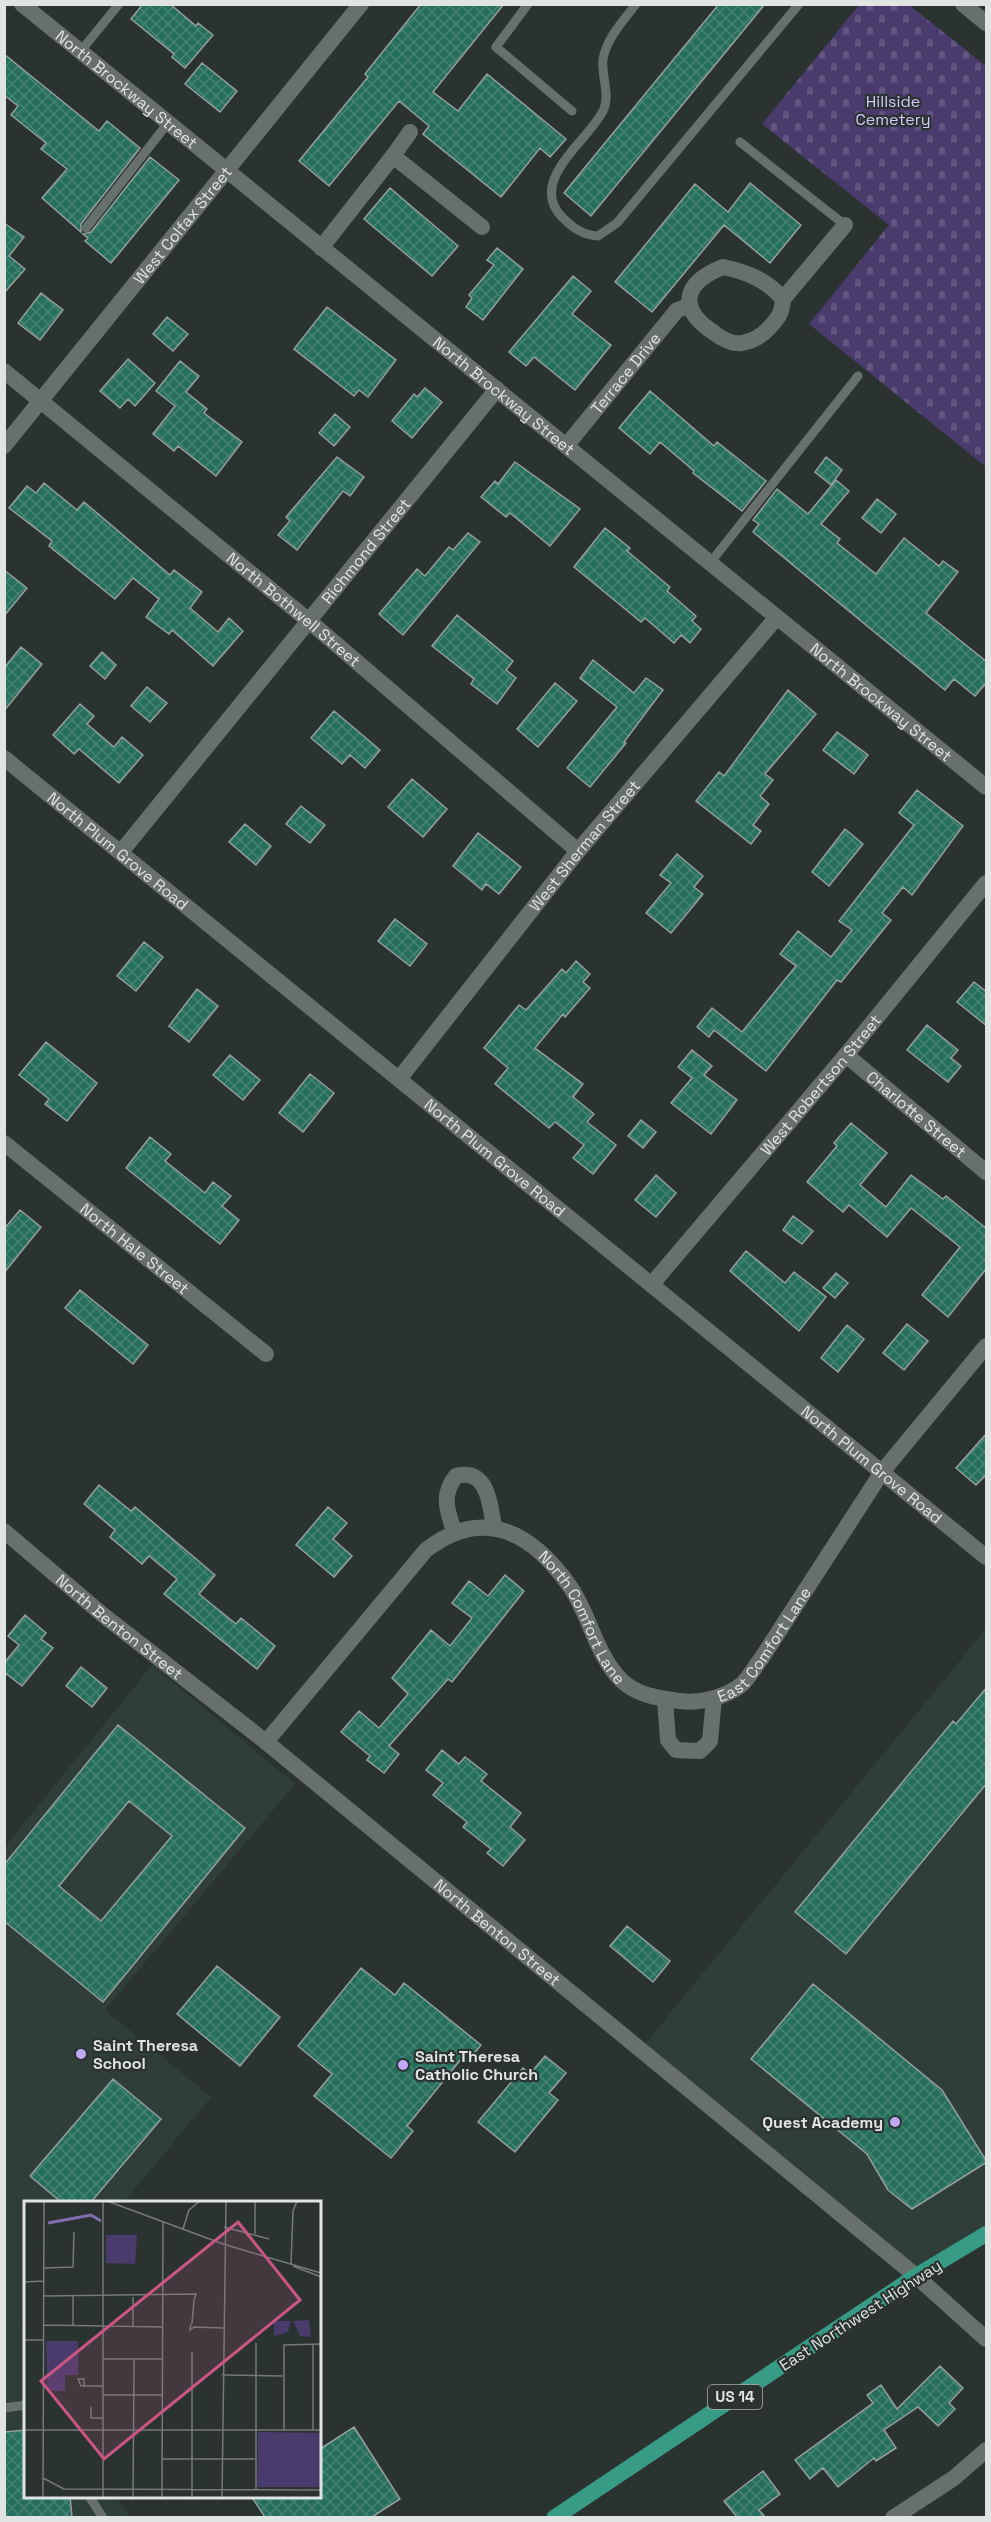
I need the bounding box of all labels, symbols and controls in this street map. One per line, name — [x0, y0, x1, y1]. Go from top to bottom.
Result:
street label: North Brockway Street — [51, 26, 202, 153]
park label: Hillside Cemetery — [855, 91, 931, 130]
street label: West Colfax Street — [129, 162, 237, 289]
street label: Terrace Drive — [586, 328, 665, 419]
street label: North Brockway Street — [428, 332, 579, 460]
street label: Richmond Street — [317, 494, 415, 608]
street label: North Bothwell Street — [222, 548, 365, 671]
street label: North Brockway Street — [806, 638, 956, 766]
street label: West Sherman Street — [525, 776, 645, 916]
street label: North Plum Grove Road — [43, 787, 193, 915]
street label: West Robertson Street — [756, 1010, 886, 1160]
street label: Charlotte Street — [862, 1066, 971, 1162]
street label: North Plum Grove Road — [420, 1094, 570, 1222]
street label: North Hale Street — [76, 1199, 193, 1299]
street label: North Plum Grove Road — [797, 1401, 947, 1528]
street label: North Comfort Lane — [534, 1546, 630, 1689]
street label: North Benton Street — [51, 1570, 187, 1684]
street label: East Comfort Lane — [714, 1583, 816, 1707]
street label: North Benton Street — [430, 1874, 565, 1991]
place label: Saint Theresa School — [93, 2035, 198, 2074]
place label: Saint Theresa Catholic Church — [415, 2046, 538, 2085]
marker: Saint Theresa School — [74, 2047, 88, 2061]
marker: Saint Theresa Catholic Church — [396, 2058, 410, 2072]
place label: Quest Academy — [762, 2112, 883, 2133]
marker: Quest Academy — [888, 2115, 902, 2129]
inset map — [24, 2201, 321, 2498]
street label: East Northwest Highway — [775, 2255, 945, 2376]
road number: US 14 — [708, 2385, 762, 2409]

